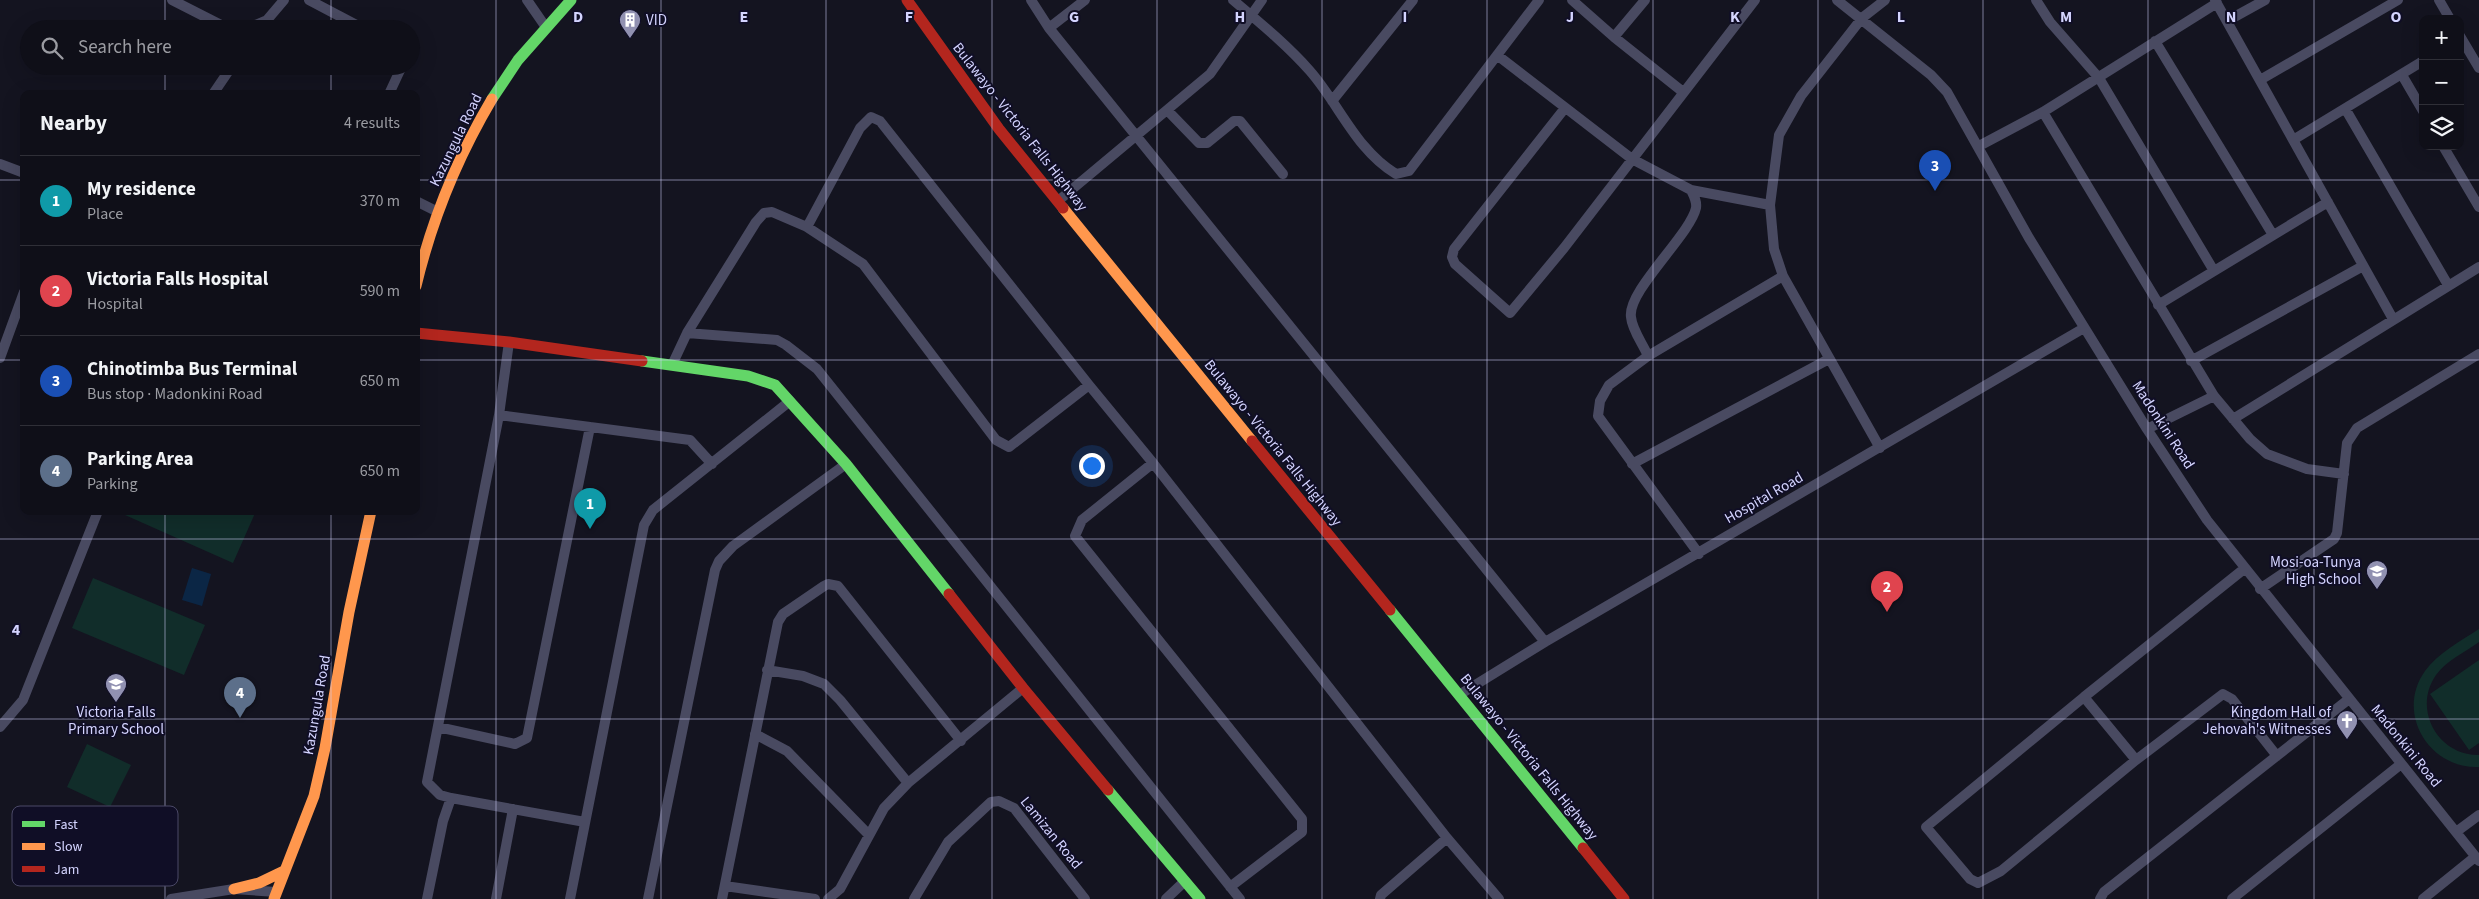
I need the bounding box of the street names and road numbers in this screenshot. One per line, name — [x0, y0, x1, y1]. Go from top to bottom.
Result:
street label: Bulawayo - Victoria Falls Highway — [947, 38, 1093, 216]
street label: Kazungula Road — [424, 90, 488, 190]
street label: Bulawayo - Victoria Falls Highway — [1199, 355, 1347, 531]
street label: Madonkini Road — [2127, 377, 2199, 473]
street label: Hospital Road — [1721, 467, 1807, 529]
street label: Kazungula Road — [298, 653, 336, 757]
street label: Bulawayo - Victoria Falls Highway — [1455, 669, 1603, 845]
street label: Madonkini Road — [2366, 700, 2446, 792]
street label: Lamizan Road — [1015, 792, 1087, 874]

